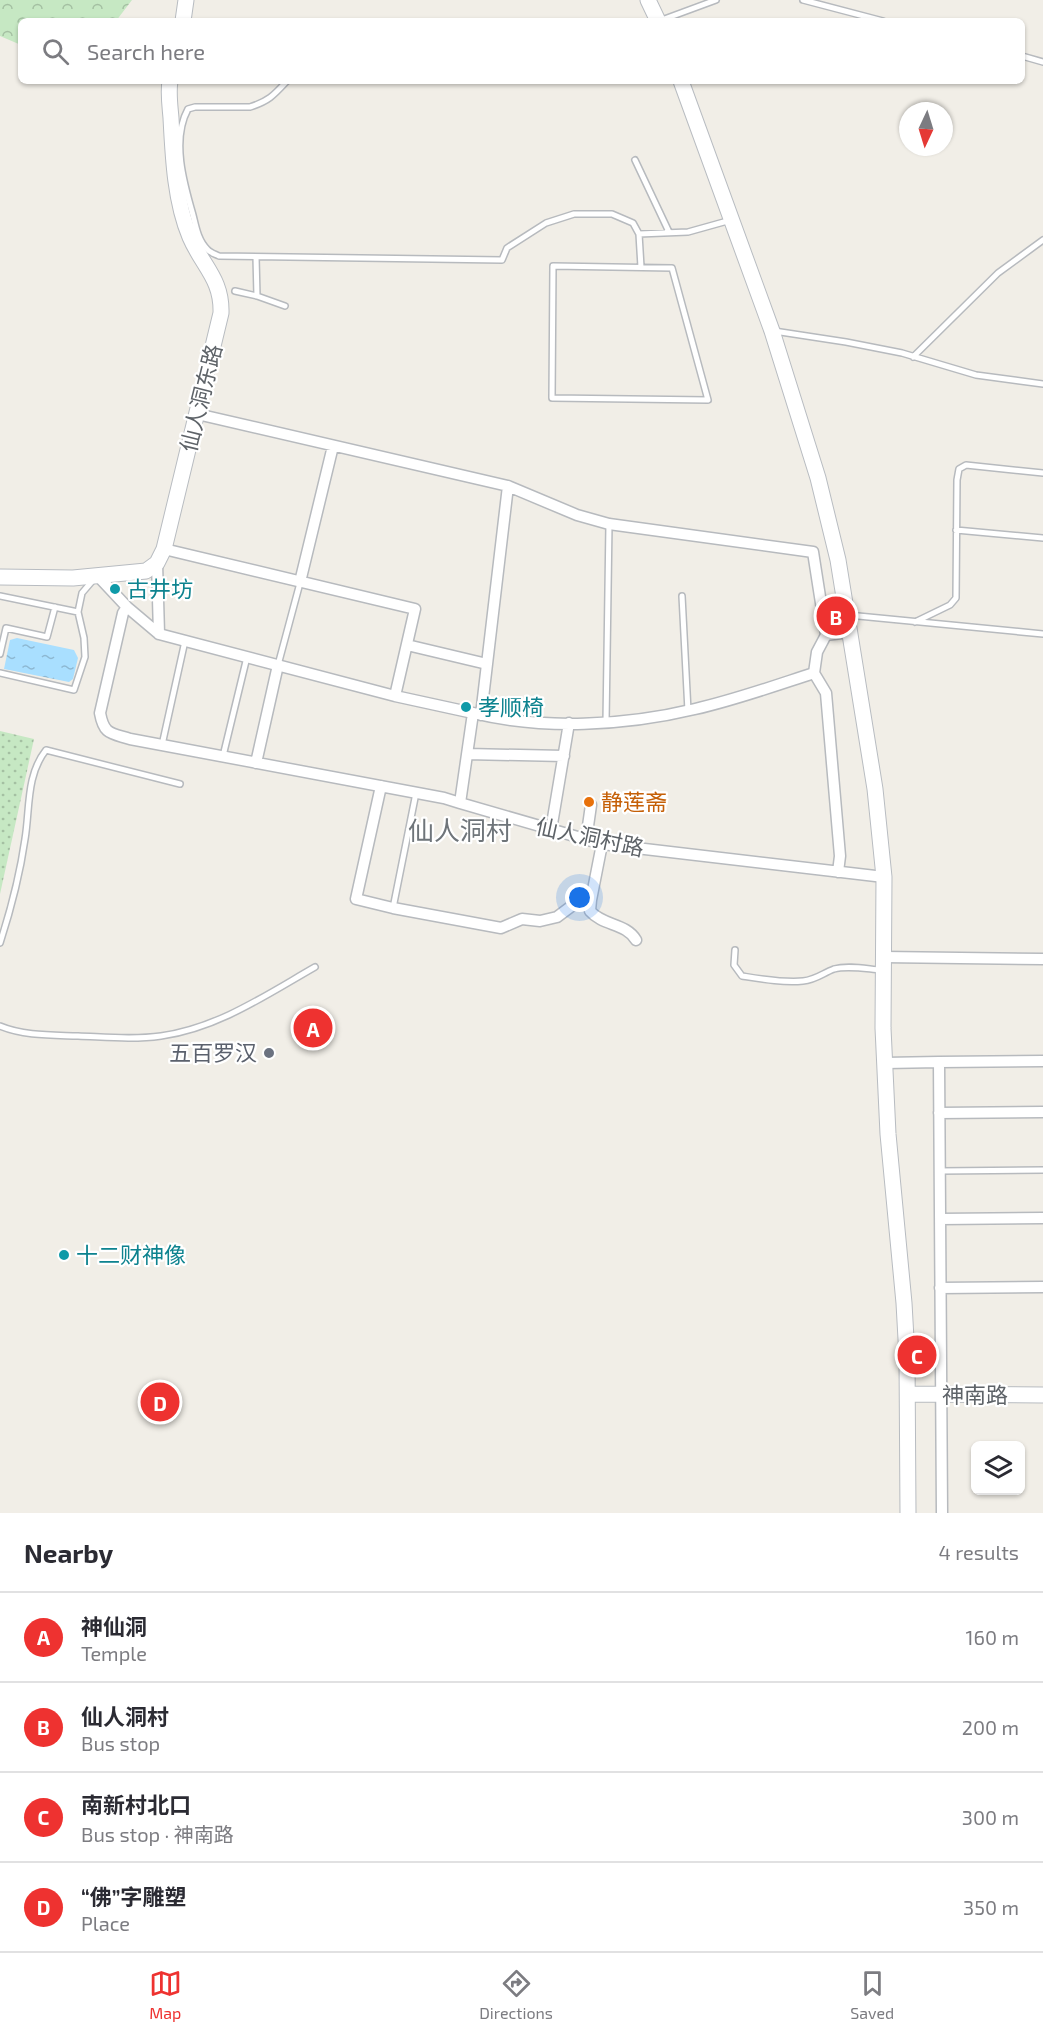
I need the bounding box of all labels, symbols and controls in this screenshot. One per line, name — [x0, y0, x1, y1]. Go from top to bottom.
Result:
search box — [18, 18, 1025, 84]
icon: search — [39, 35, 72, 68]
text: Search here — [87, 38, 205, 64]
north arrow — [899, 102, 953, 156]
street label: 仙人洞东路 — [174, 341, 226, 454]
place label: 古井坊 — [127, 575, 193, 601]
marker: 古井坊 — [108, 582, 122, 596]
pin: B — [816, 594, 856, 638]
place label: 孝顺椅 — [478, 693, 544, 719]
marker: 孝顺椅 — [459, 700, 473, 714]
place label: 静莲斋 — [601, 788, 667, 814]
marker: 静莲斋 — [582, 795, 596, 809]
street label: 仙人洞村路 — [534, 812, 647, 860]
district label: 仙人洞村 — [408, 814, 512, 845]
your location — [565, 883, 594, 912]
pin: A — [294, 1006, 332, 1050]
place label: 五百罗汉 — [169, 1039, 257, 1065]
marker: 五百罗汉 — [262, 1046, 276, 1060]
place label: 十二财神像 — [76, 1241, 186, 1267]
marker: 十二财神像 — [57, 1248, 71, 1262]
pin: C — [898, 1332, 936, 1378]
pin: D — [140, 1380, 180, 1424]
street label: 神南路 — [942, 1381, 1008, 1407]
map controls — [971, 1441, 1025, 1495]
button: layers — [971, 1441, 1025, 1495]
text: Nearby — [24, 1537, 113, 1568]
text: 4 results — [939, 1540, 1019, 1564]
text: 神仙洞 — [81, 1613, 147, 1639]
text: A — [37, 1625, 50, 1649]
text: 160 m — [966, 1625, 1019, 1649]
text: Temple — [81, 1641, 147, 1665]
text: 仙人洞村 — [81, 1703, 169, 1729]
text: B — [37, 1715, 50, 1739]
text: 200 m — [962, 1715, 1019, 1739]
text: Bus stop — [81, 1731, 160, 1755]
text: 南新村北口 — [81, 1791, 191, 1817]
text: C — [38, 1805, 49, 1829]
text: 300 m — [962, 1805, 1019, 1829]
text: Bus stop · 神南路 — [81, 1822, 234, 1846]
text: “佛”字雕塑 — [81, 1883, 186, 1909]
text: D — [37, 1895, 50, 1919]
text: 350 m — [963, 1895, 1019, 1919]
text: Place — [81, 1911, 130, 1935]
tab: Map — [149, 1967, 182, 2022]
tab: Directions — [479, 1967, 553, 2022]
tab: Saved — [850, 1967, 894, 2022]

